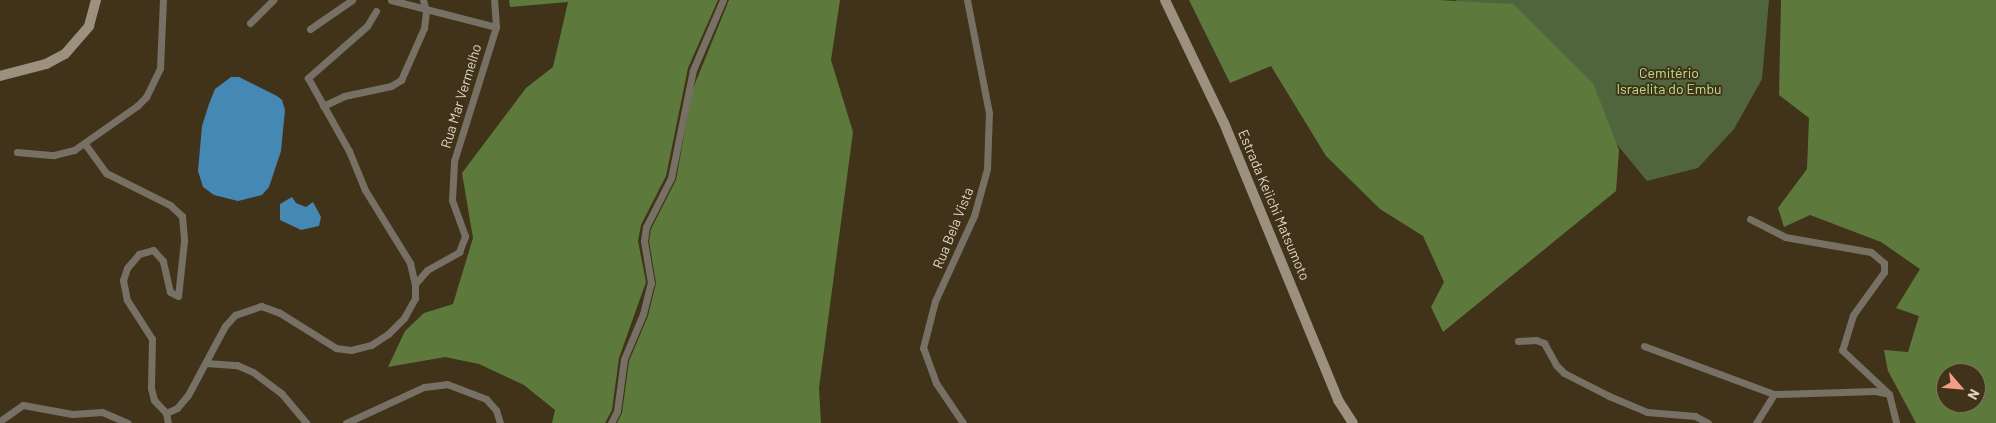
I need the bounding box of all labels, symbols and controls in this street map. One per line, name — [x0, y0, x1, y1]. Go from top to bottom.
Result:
street label: Rua Mar Vermelho — [437, 42, 485, 150]
park label: Cemitério Israelita do Embu — [1616, 65, 1722, 98]
street label: Estrada Keiichi Matsumoto — [1235, 127, 1313, 283]
street label: Rua Bela Vista — [929, 185, 977, 271]
north arrow — [1936, 363, 1986, 413]
text: N — [1964, 387, 1984, 403]

